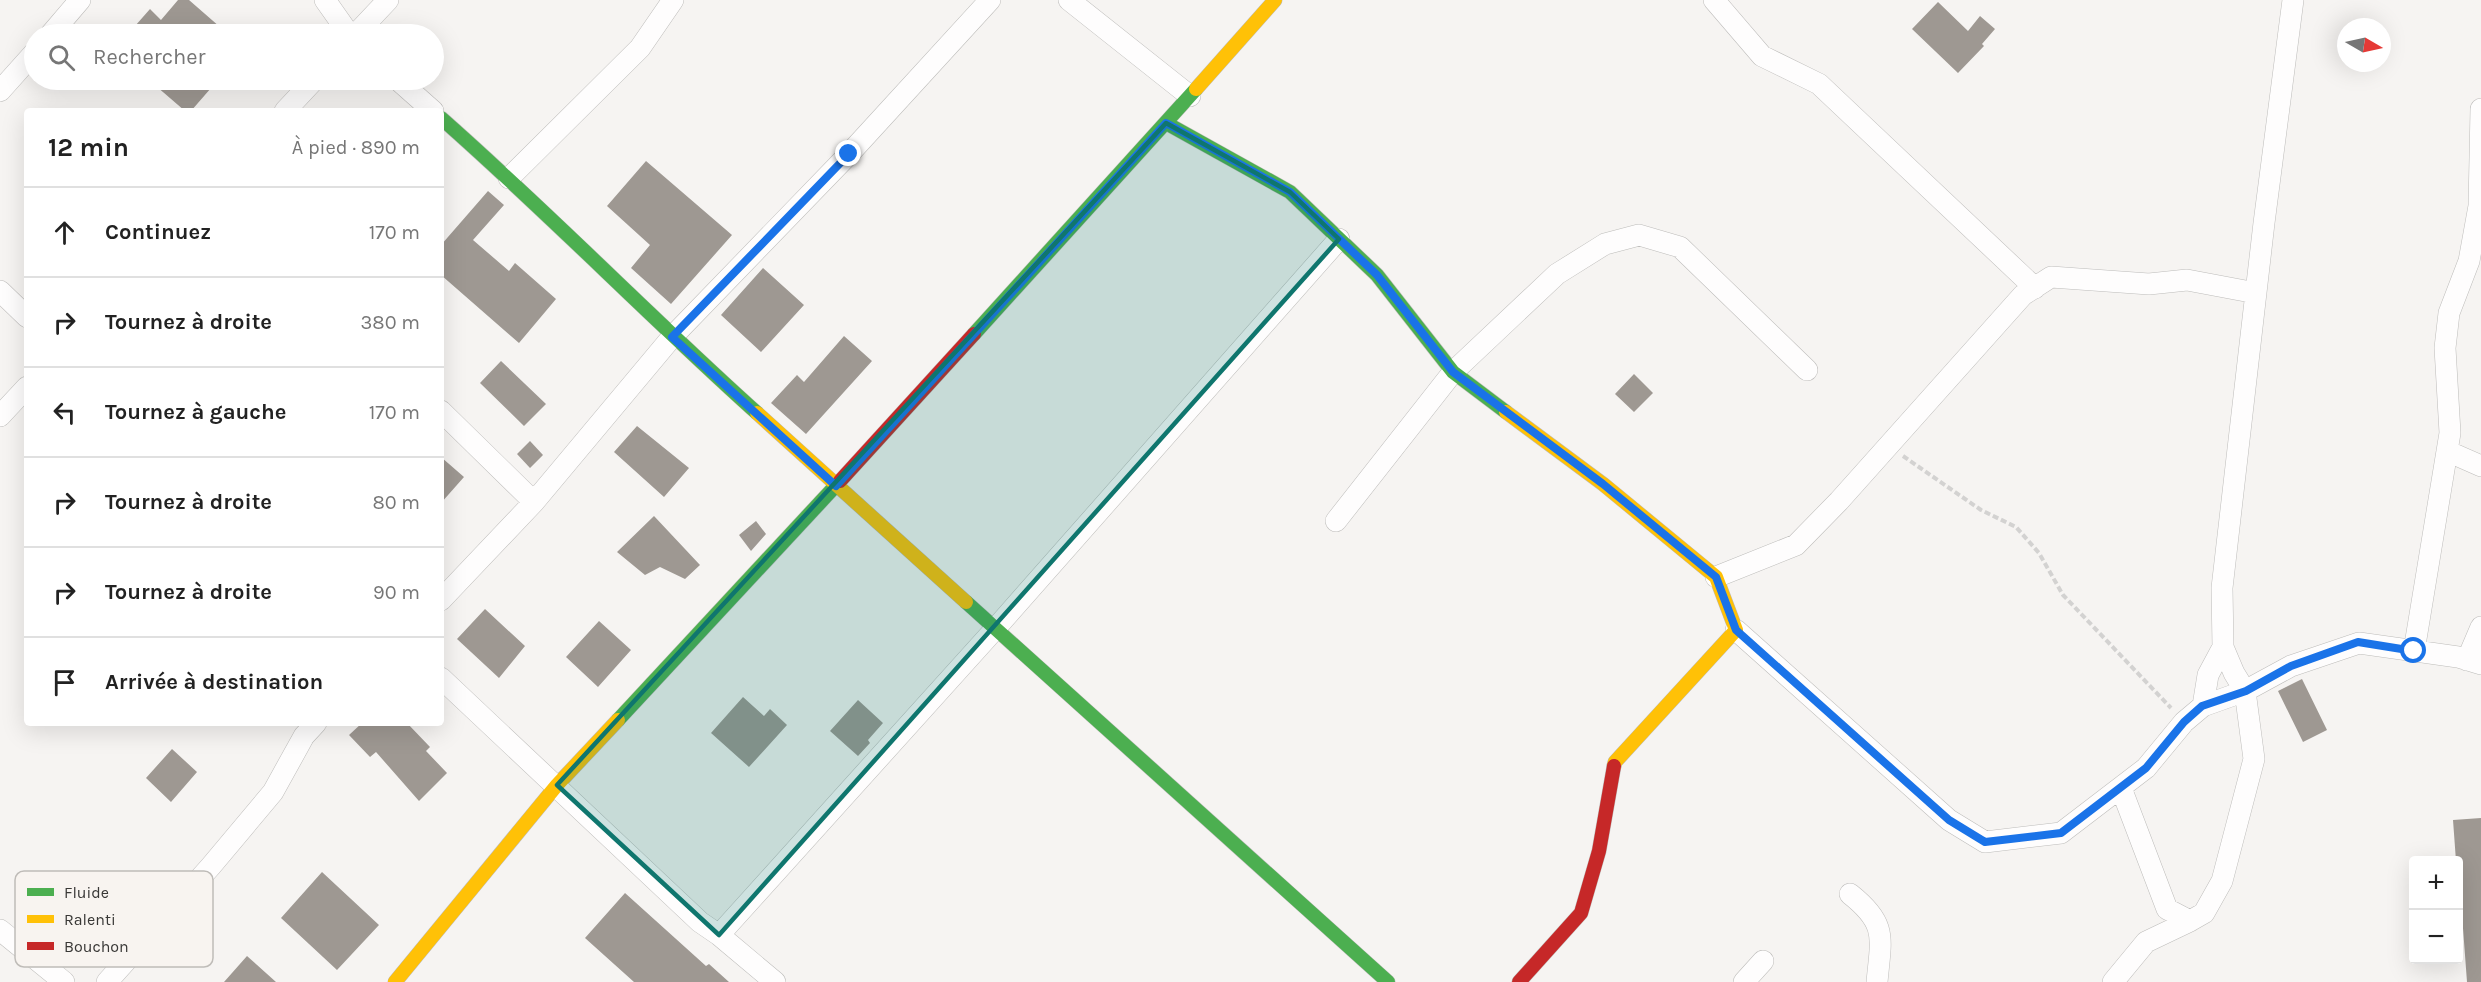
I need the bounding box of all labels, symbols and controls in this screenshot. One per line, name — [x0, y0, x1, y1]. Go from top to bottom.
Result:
north arrow — [2337, 18, 2391, 72]
search box — [24, 24, 444, 90]
icon: search — [45, 41, 78, 74]
text: Rechercher — [93, 44, 206, 70]
text: 12 min — [48, 132, 129, 163]
text: À pied · 890 m — [292, 136, 420, 159]
route end — [835, 140, 861, 166]
icon: ahead — [48, 216, 81, 249]
text: Continuez — [105, 219, 211, 245]
text: 170 m — [369, 221, 420, 244]
icon: right — [48, 306, 81, 339]
text: Tournez à droite — [105, 309, 272, 335]
text: 380 m — [361, 311, 420, 334]
icon: left — [48, 396, 81, 429]
text: Tournez à gauche — [105, 399, 286, 425]
text: 170 m — [369, 401, 420, 424]
icon: right — [48, 486, 81, 519]
text: Tournez à droite — [105, 489, 272, 515]
text: 80 m — [372, 491, 420, 514]
icon: right — [48, 576, 81, 609]
text: Tournez à droite — [105, 579, 272, 605]
text: 90 m — [373, 581, 420, 604]
route start — [2400, 637, 2426, 663]
icon: arrive — [48, 666, 81, 699]
text: Arrivée à destination — [105, 669, 323, 695]
map controls — [2409, 856, 2463, 964]
button: + — [2409, 856, 2463, 910]
legend — [15, 871, 213, 967]
text: Fluide — [64, 883, 109, 902]
text: Ralenti — [64, 910, 116, 929]
button: − — [2409, 910, 2463, 964]
text: Bouchon — [64, 937, 129, 956]

